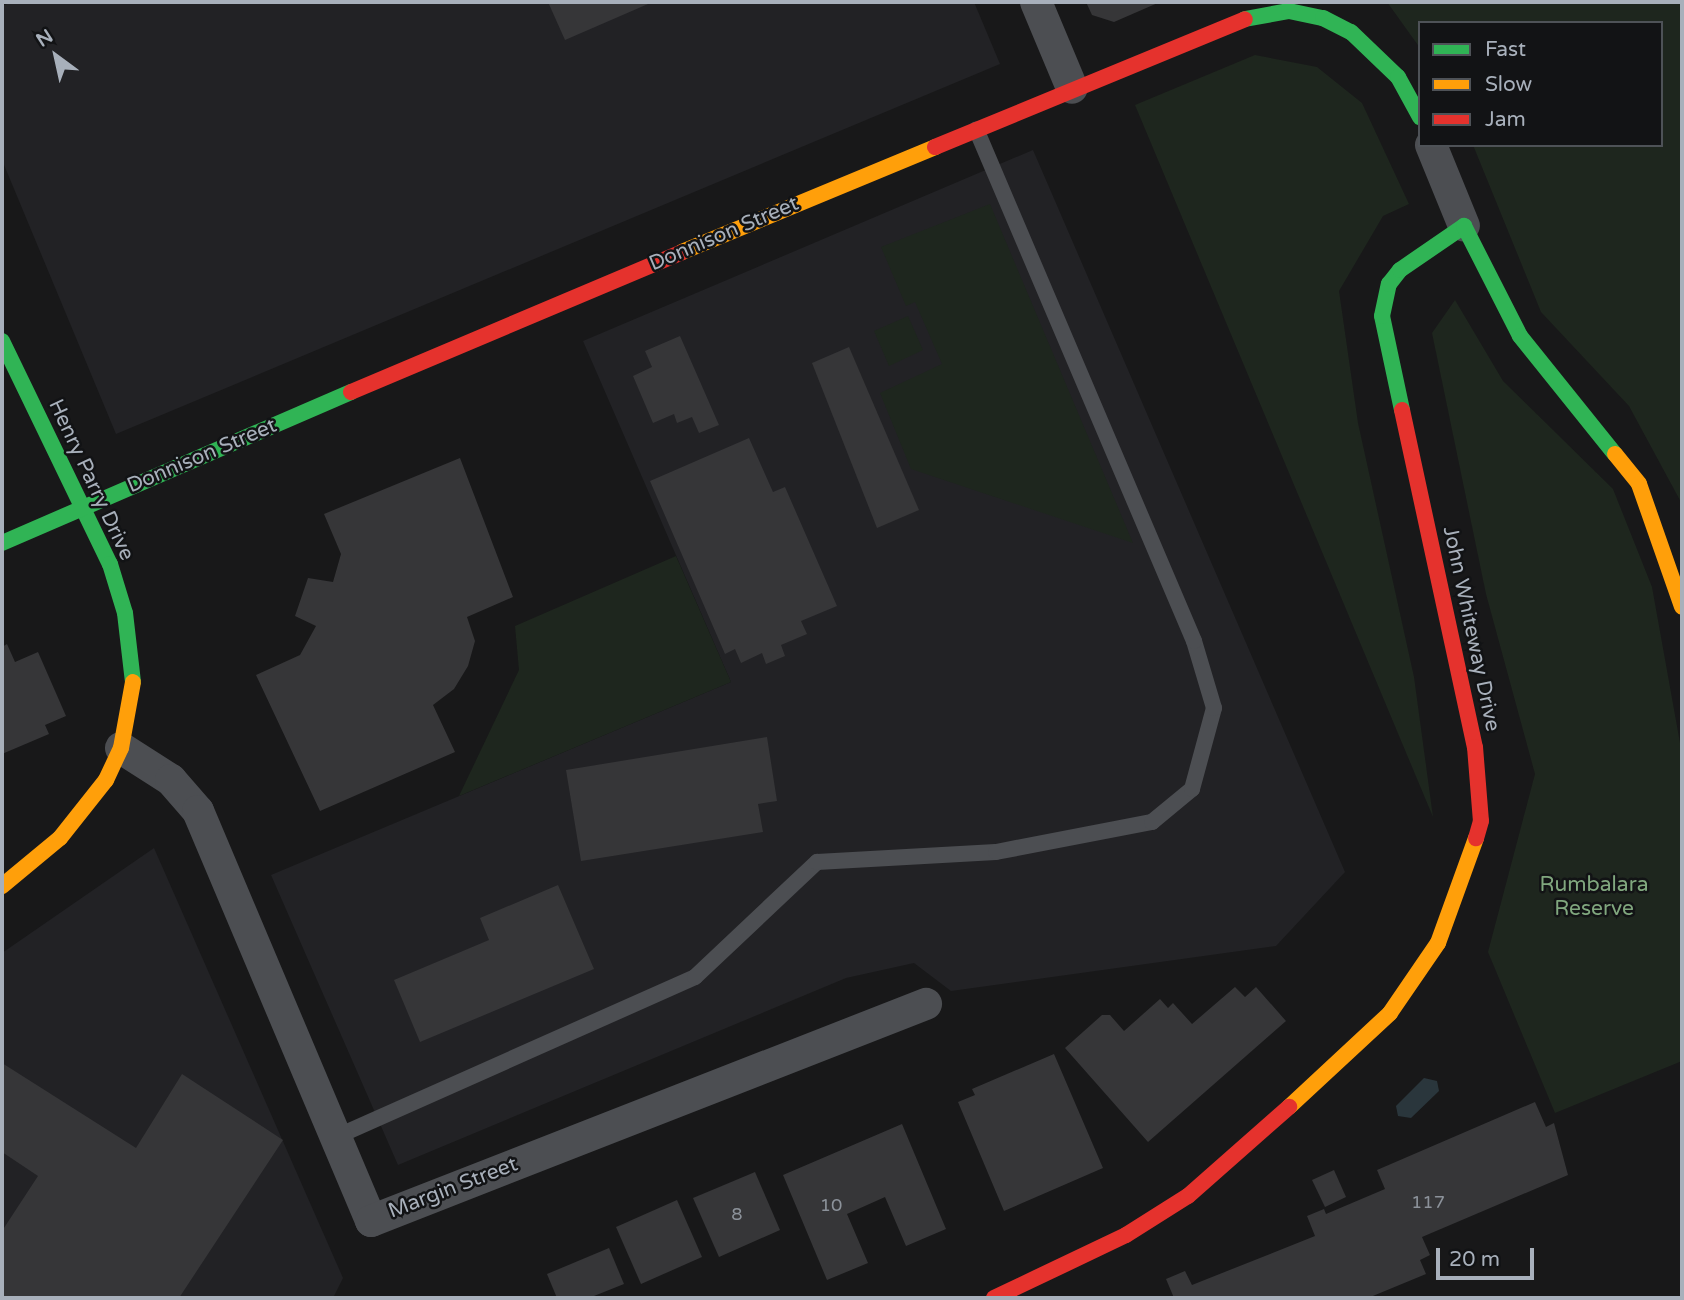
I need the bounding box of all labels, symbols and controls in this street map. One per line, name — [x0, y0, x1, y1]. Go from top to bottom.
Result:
north arrow — [21, 21, 91, 91]
legend — [1418, 21, 1663, 147]
text: N — [32, 25, 57, 52]
text: Fast — [1485, 37, 1526, 62]
text: Slow — [1485, 72, 1532, 97]
text: Jam — [1485, 107, 1526, 132]
street label: Donnison Street — [645, 191, 803, 277]
street label: Henry Parry Drive — [43, 395, 139, 565]
street label: Donnison Street — [123, 413, 281, 499]
street label: John Whiteway Drive — [1437, 524, 1505, 734]
park label: Rumbalara Reserve — [1540, 872, 1648, 922]
street label: Margin Street — [385, 1152, 521, 1224]
house number: 117 — [1411, 1191, 1445, 1213]
house number: 10 — [820, 1194, 842, 1216]
house number: 8 — [731, 1203, 743, 1225]
scale bar — [1439, 1234, 1537, 1278]
text: 20 m — [1449, 1247, 1500, 1272]

